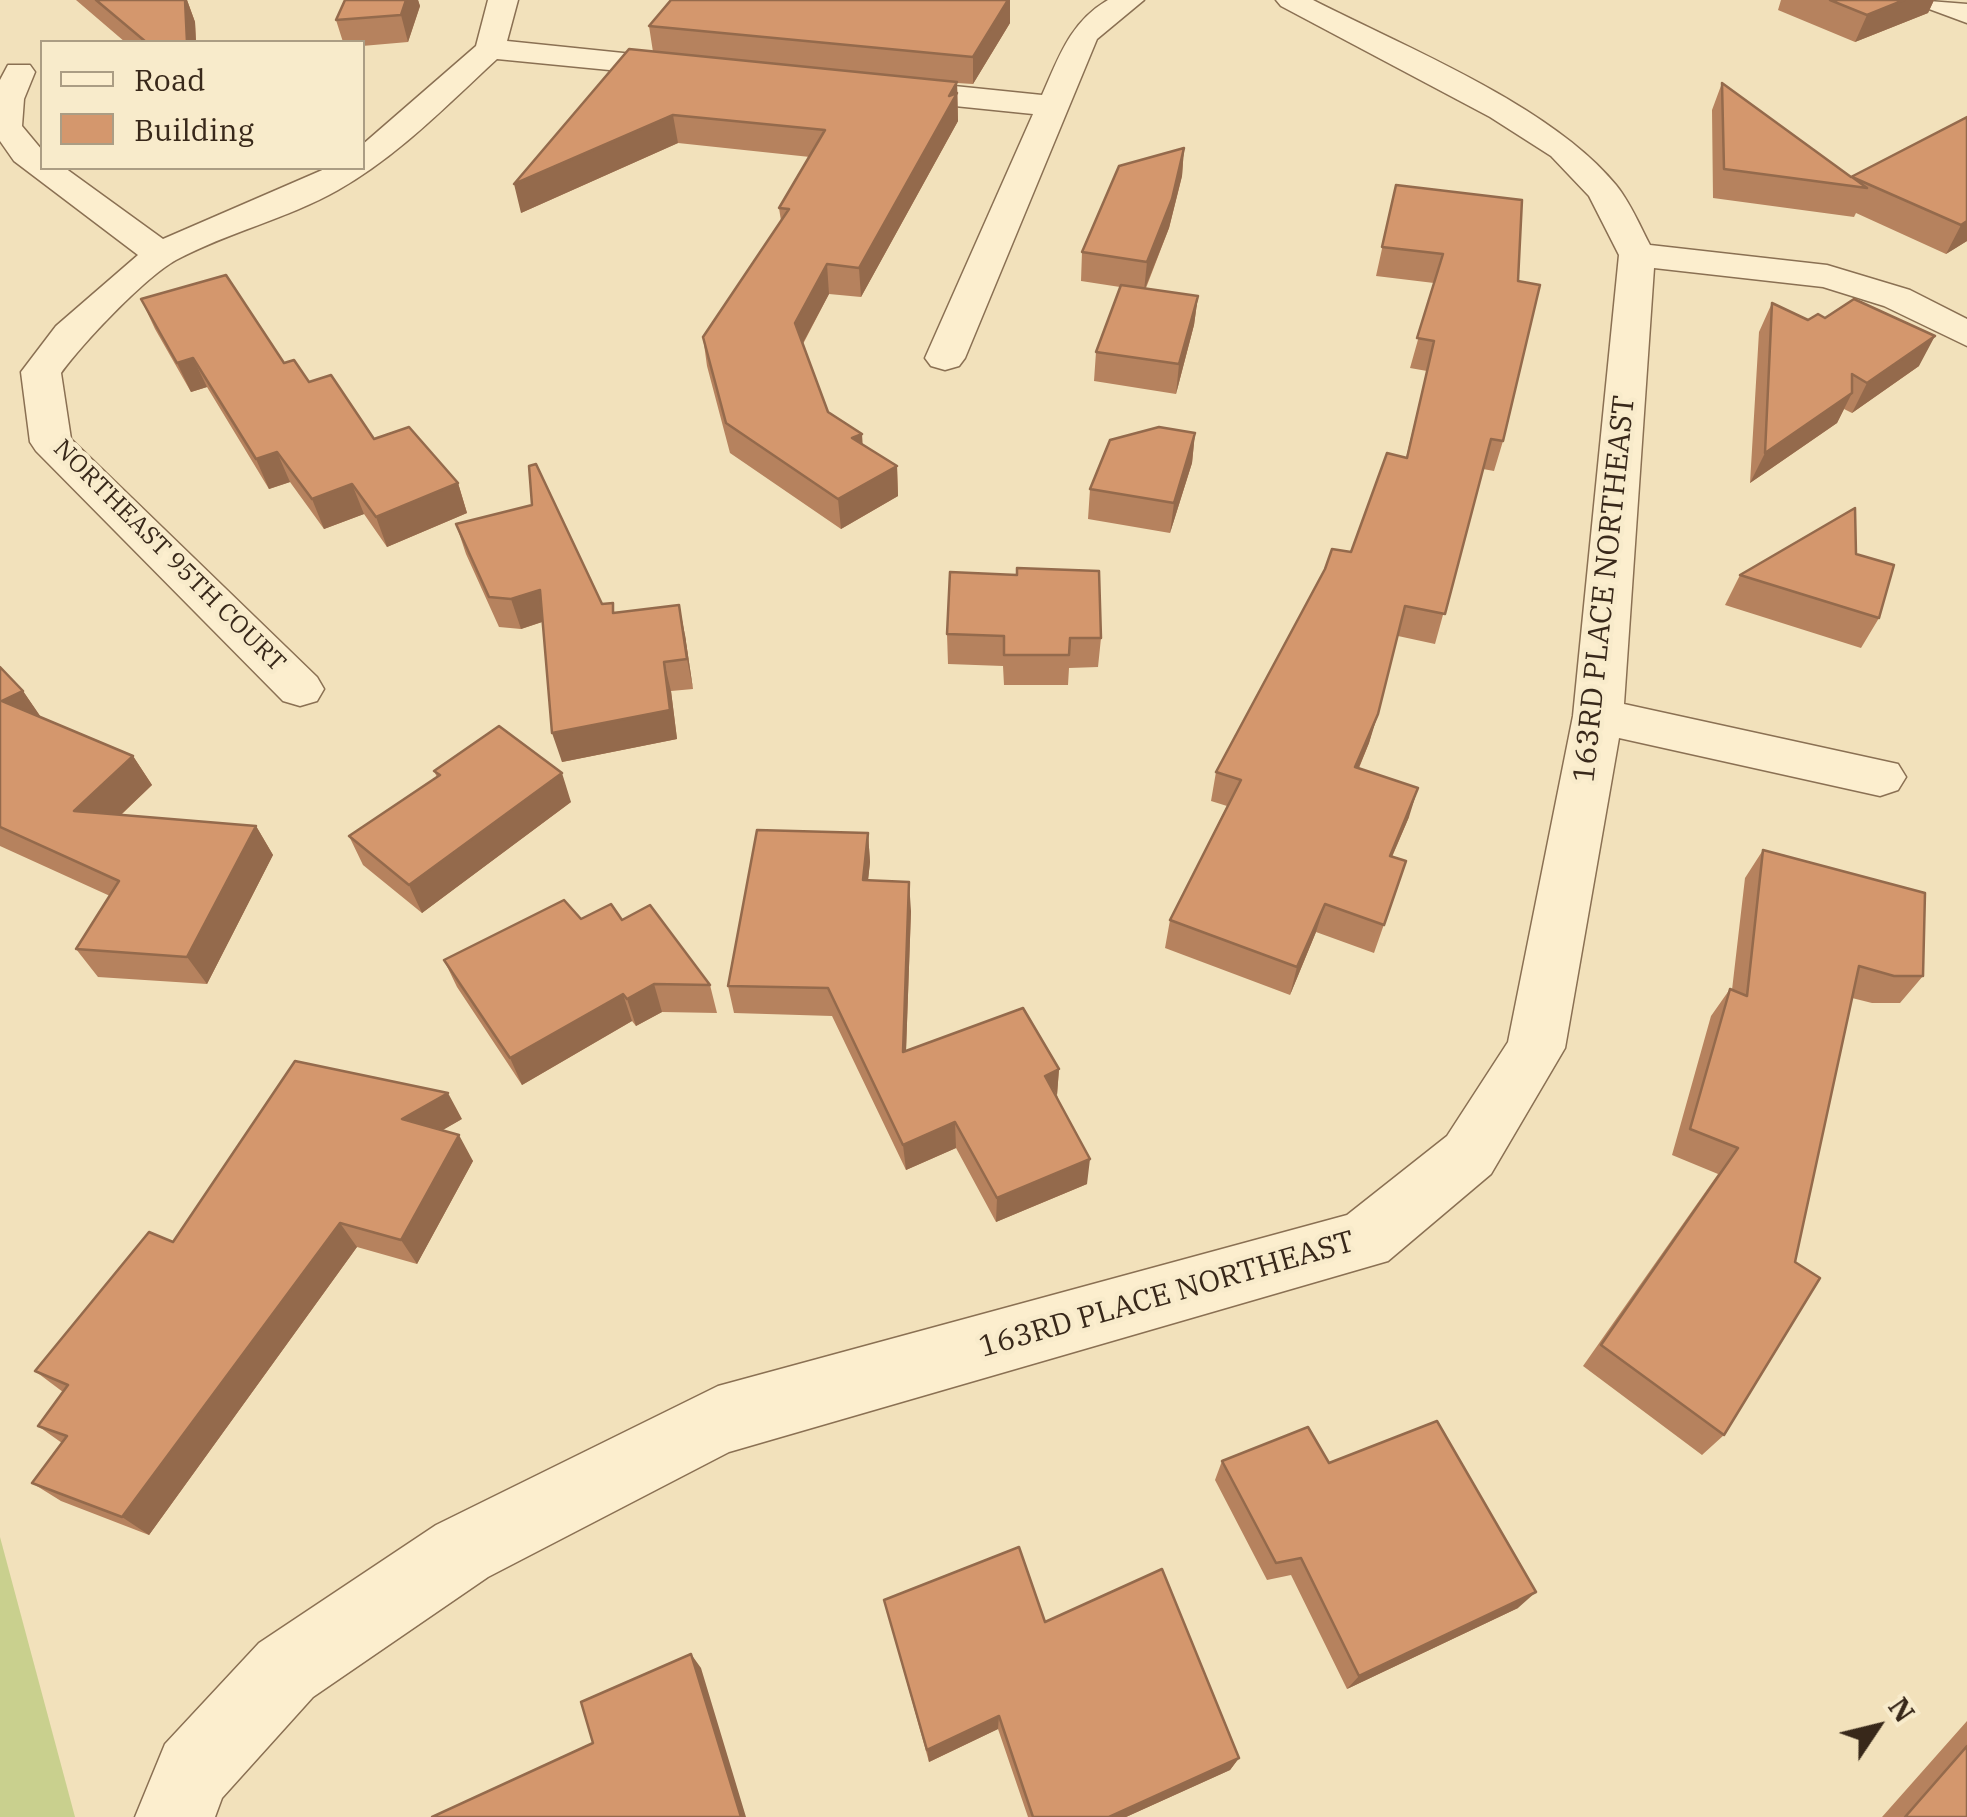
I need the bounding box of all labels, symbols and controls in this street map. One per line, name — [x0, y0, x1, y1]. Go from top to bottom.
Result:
legend — [40, 40, 365, 170]
text: Road — [134, 60, 206, 99]
text: Building — [134, 110, 254, 149]
street label: 163RD PLACE NORTHEAST — [1567, 394, 1643, 784]
street label: NORTHEAST 95TH COURT — [47, 434, 291, 678]
street label: 163RD PLACE NORTHEAST — [975, 1224, 1359, 1366]
north arrow — [1827, 1677, 1927, 1777]
text: N — [1880, 1690, 1923, 1729]

